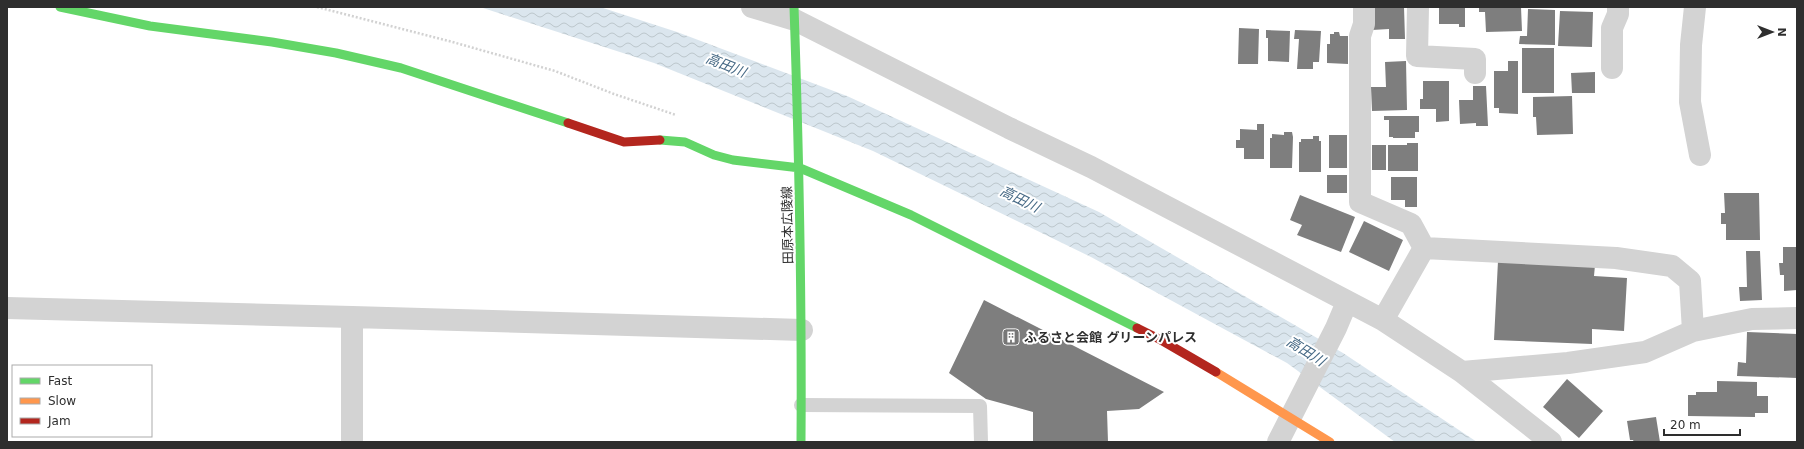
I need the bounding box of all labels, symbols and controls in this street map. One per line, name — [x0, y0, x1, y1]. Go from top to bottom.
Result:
north arrow — [1752, 12, 1792, 52]
text: N — [1775, 27, 1788, 37]
water label: 高田川 — [704, 50, 750, 81]
water label: 高田川 — [998, 183, 1044, 216]
street label: 田原本広陵線 — [779, 186, 796, 264]
building icon: ふるさと会館 グリーンパレス — [1001, 327, 1021, 347]
place label: ふるさと会館 グリーンパレス — [1024, 330, 1197, 345]
water label: 高田川 — [1284, 333, 1330, 370]
legend — [12, 365, 152, 437]
text: Fast — [48, 374, 72, 388]
text: Slow — [48, 394, 76, 408]
scale bar — [1664, 411, 1740, 437]
text: Jam — [47, 414, 71, 428]
text: 20 m — [1670, 418, 1701, 432]

